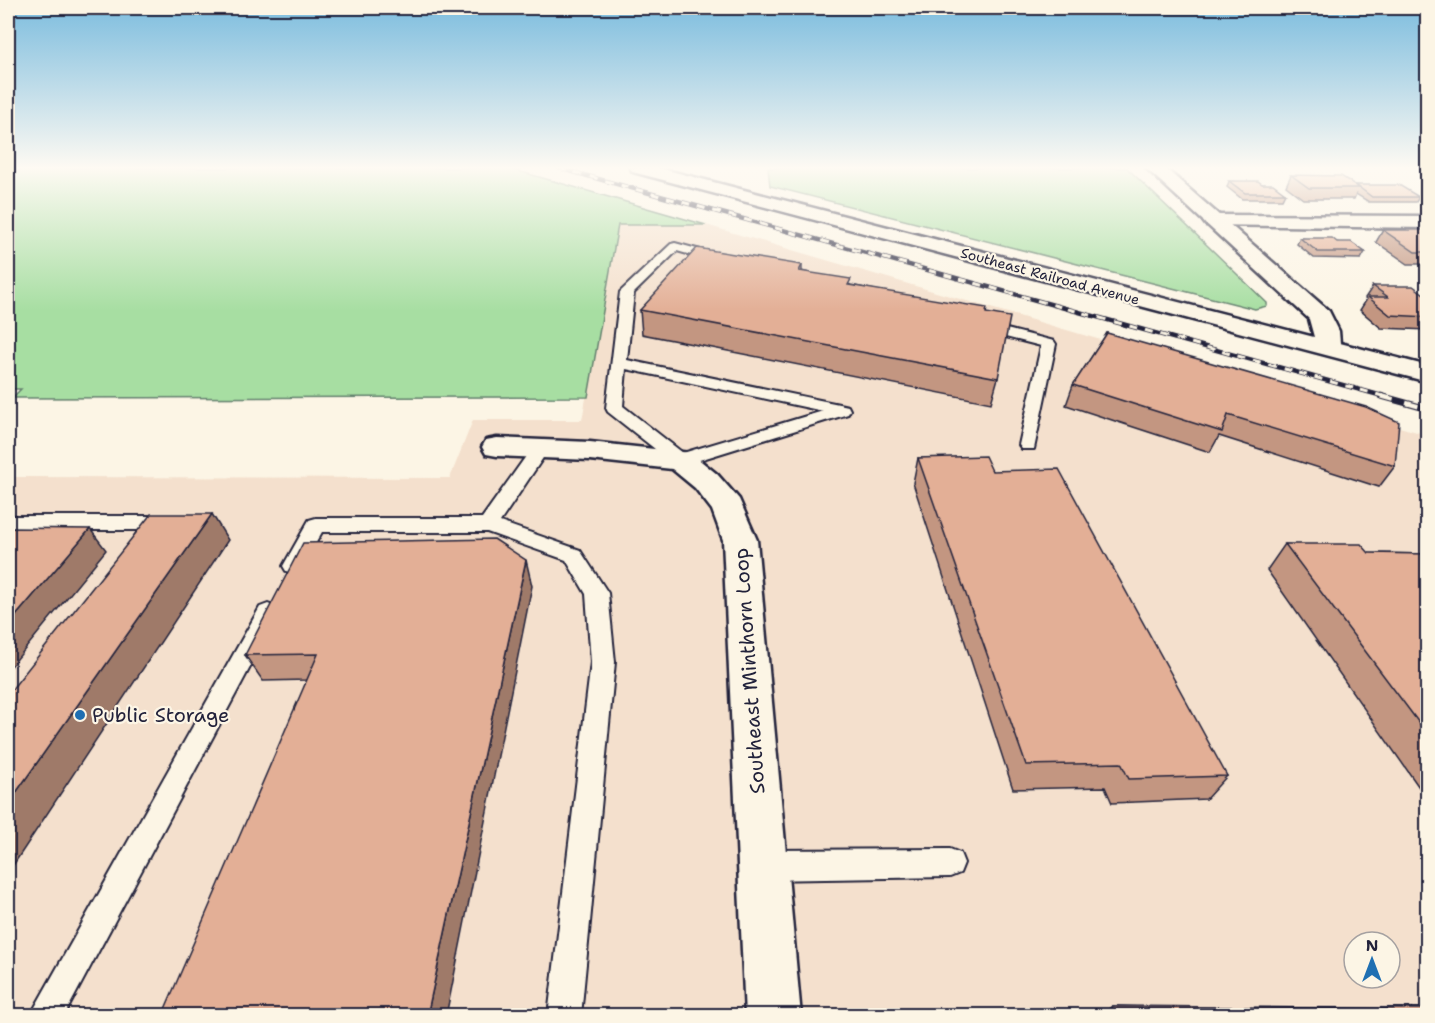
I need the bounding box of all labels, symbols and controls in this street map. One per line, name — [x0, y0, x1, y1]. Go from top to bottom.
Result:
street label: Southeast Railroad Avenue — [959, 243, 1141, 309]
street label: Southeast Minthorn Loop — [727, 547, 771, 795]
place label: Public Storage — [92, 702, 229, 728]
marker: Public Storage — [73, 708, 87, 722]
north arrow — [1342, 930, 1402, 990]
text: N — [1366, 935, 1378, 956]

